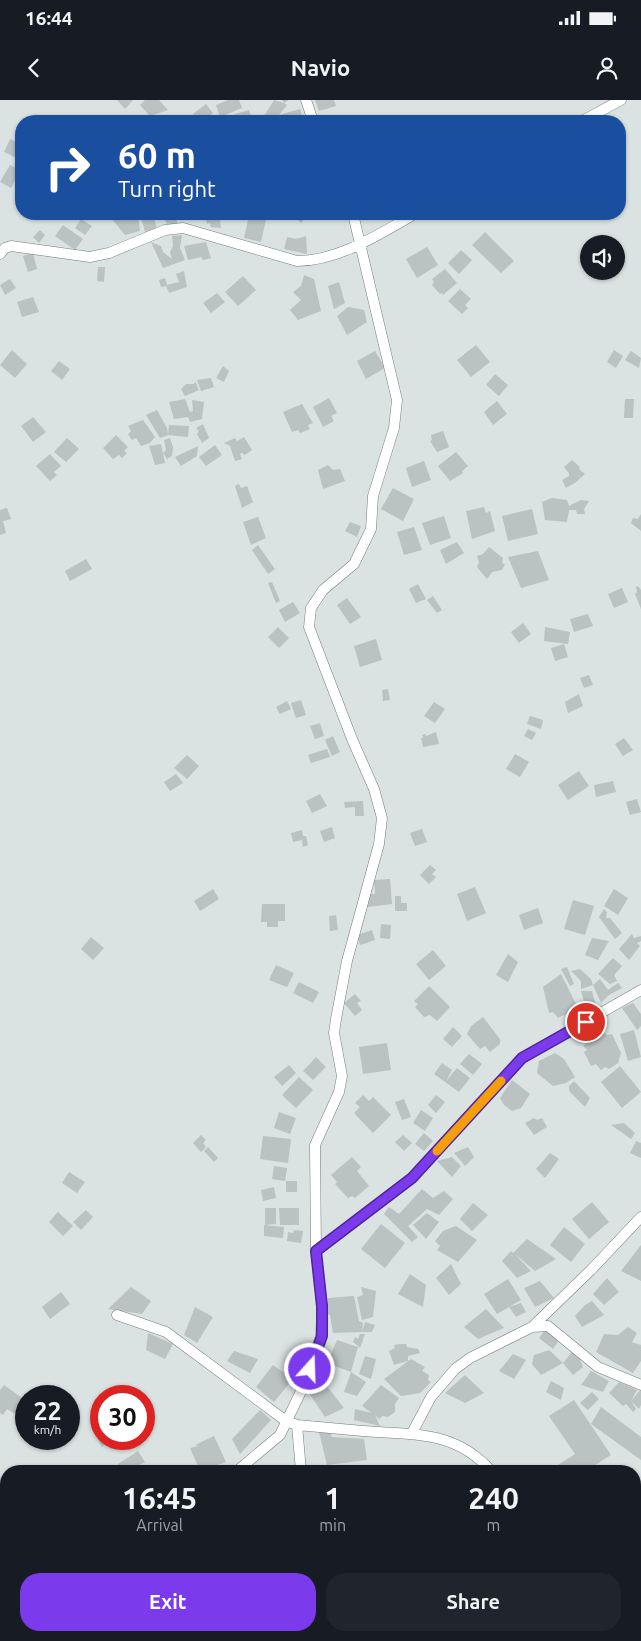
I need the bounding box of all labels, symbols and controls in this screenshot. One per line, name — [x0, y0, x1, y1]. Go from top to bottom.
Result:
text: 16:44 — [25, 7, 73, 29]
icon: back — [20, 54, 48, 82]
icon: person — [593, 54, 621, 82]
text: Navio — [291, 55, 350, 80]
icon: right — [35, 135, 100, 200]
text: 60 m — [118, 135, 196, 175]
text: Turn right — [118, 176, 216, 201]
map controls — [580, 235, 625, 280]
button: sound — [580, 235, 625, 280]
pin — [565, 1001, 607, 1043]
icon: arrive — [572, 1008, 600, 1036]
position arrow — [283, 1342, 335, 1394]
speed limit sign: 30 — [90, 1385, 155, 1450]
text: 22 — [33, 1397, 62, 1425]
text: km/h — [34, 1423, 61, 1436]
text: 16:45 — [122, 1481, 197, 1515]
text: 1 — [324, 1481, 341, 1515]
text: 240 — [468, 1481, 519, 1515]
text: Arrival — [136, 1516, 183, 1534]
text: min — [319, 1516, 346, 1534]
text: m — [487, 1516, 500, 1534]
button: Exit — [20, 1573, 316, 1631]
button: Share — [326, 1573, 621, 1631]

